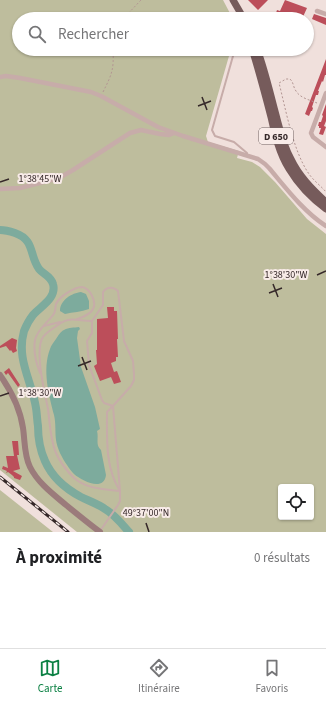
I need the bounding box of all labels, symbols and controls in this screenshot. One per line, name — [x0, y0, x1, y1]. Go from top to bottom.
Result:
search box — [12, 12, 314, 56]
icon: search — [26, 23, 48, 45]
text: Rechercher — [58, 24, 129, 45]
road number: D 650 — [259, 128, 293, 144]
text: 1°38'45"W — [19, 172, 62, 186]
text: 1°38'30"W — [265, 268, 308, 282]
text: 1°38'30"W — [19, 386, 62, 400]
map controls — [278, 484, 314, 520]
button: locate — [278, 484, 314, 520]
text: 49°37'00"N — [123, 506, 169, 520]
text: À proximité — [16, 546, 102, 570]
text: 0 résultats — [254, 549, 310, 567]
tab: Carte — [38, 657, 62, 696]
tab: Itinéraire — [138, 657, 180, 696]
tab: Favoris — [255, 657, 288, 696]

